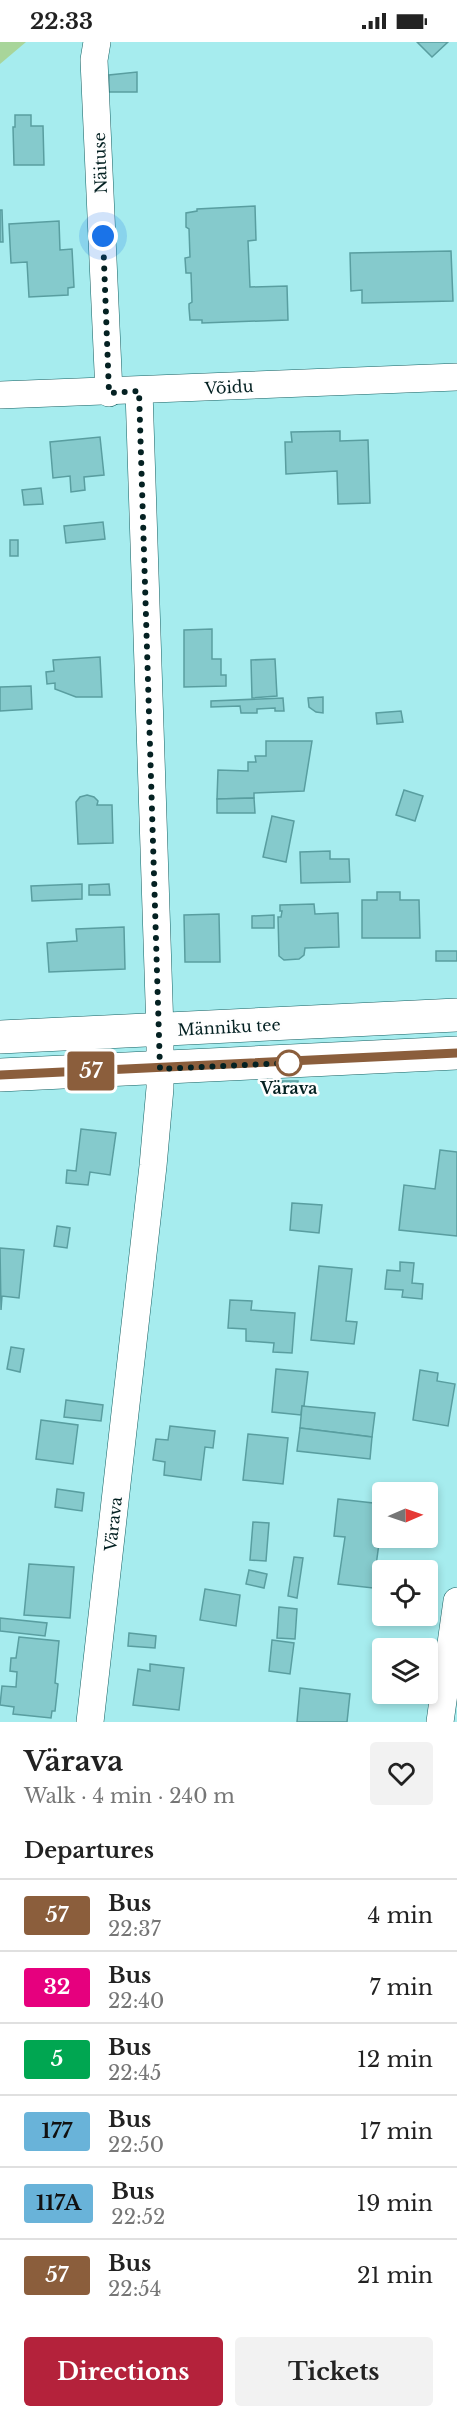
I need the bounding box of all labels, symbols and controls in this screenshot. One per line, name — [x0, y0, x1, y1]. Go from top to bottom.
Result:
text: 22:33 — [30, 8, 93, 35]
street label: Näituse — [89, 132, 111, 194]
your location — [88, 221, 118, 251]
street label: Võidu — [203, 376, 254, 398]
street label: Männiku tee — [177, 1014, 281, 1040]
marker: Värava — [276, 1050, 302, 1076]
line badge: 57 — [64, 1052, 118, 1090]
text: 57 — [79, 1058, 103, 1084]
place label: Värava — [260, 1078, 317, 1098]
north arrow — [372, 1482, 438, 1548]
map controls — [372, 1482, 438, 1704]
street label: Värava — [100, 1496, 126, 1553]
button: locate — [372, 1560, 438, 1626]
button: layers — [372, 1638, 438, 1704]
button: heart — [370, 1742, 433, 1805]
text: Värava — [24, 1744, 123, 1779]
text: Walk · 4 min · 240 m — [24, 1784, 235, 1808]
text: Departures — [24, 1837, 154, 1864]
text: Bus — [108, 1890, 151, 1917]
text: 57 — [45, 1902, 69, 1928]
text: 4 min — [368, 1902, 433, 1929]
text: 22:37 — [108, 1917, 161, 1941]
text: Bus — [108, 1962, 151, 1989]
text: 32 — [43, 1974, 71, 2000]
text: 7 min — [369, 1974, 433, 2001]
text: 22:40 — [108, 1989, 164, 2013]
text: Bus — [108, 2034, 151, 2061]
text: 5 — [51, 2046, 63, 2072]
text: 12 min — [357, 2046, 433, 2073]
text: 22:45 — [108, 2061, 161, 2085]
text: Bus — [108, 2106, 151, 2133]
text: 177 — [42, 2118, 72, 2144]
text: 17 min — [360, 2118, 433, 2145]
text: 22:50 — [108, 2133, 164, 2157]
text: Bus — [111, 2178, 155, 2205]
text: 117A — [36, 2190, 81, 2216]
text: 19 min — [356, 2190, 433, 2217]
text: 22:52 — [111, 2205, 165, 2229]
text: Bus — [108, 2250, 151, 2277]
text: 57 — [45, 2262, 69, 2288]
text: 21 min — [357, 2262, 433, 2289]
text: 22:54 — [108, 2277, 161, 2301]
button: Directions — [24, 2337, 223, 2406]
button: Tickets — [235, 2337, 433, 2406]

